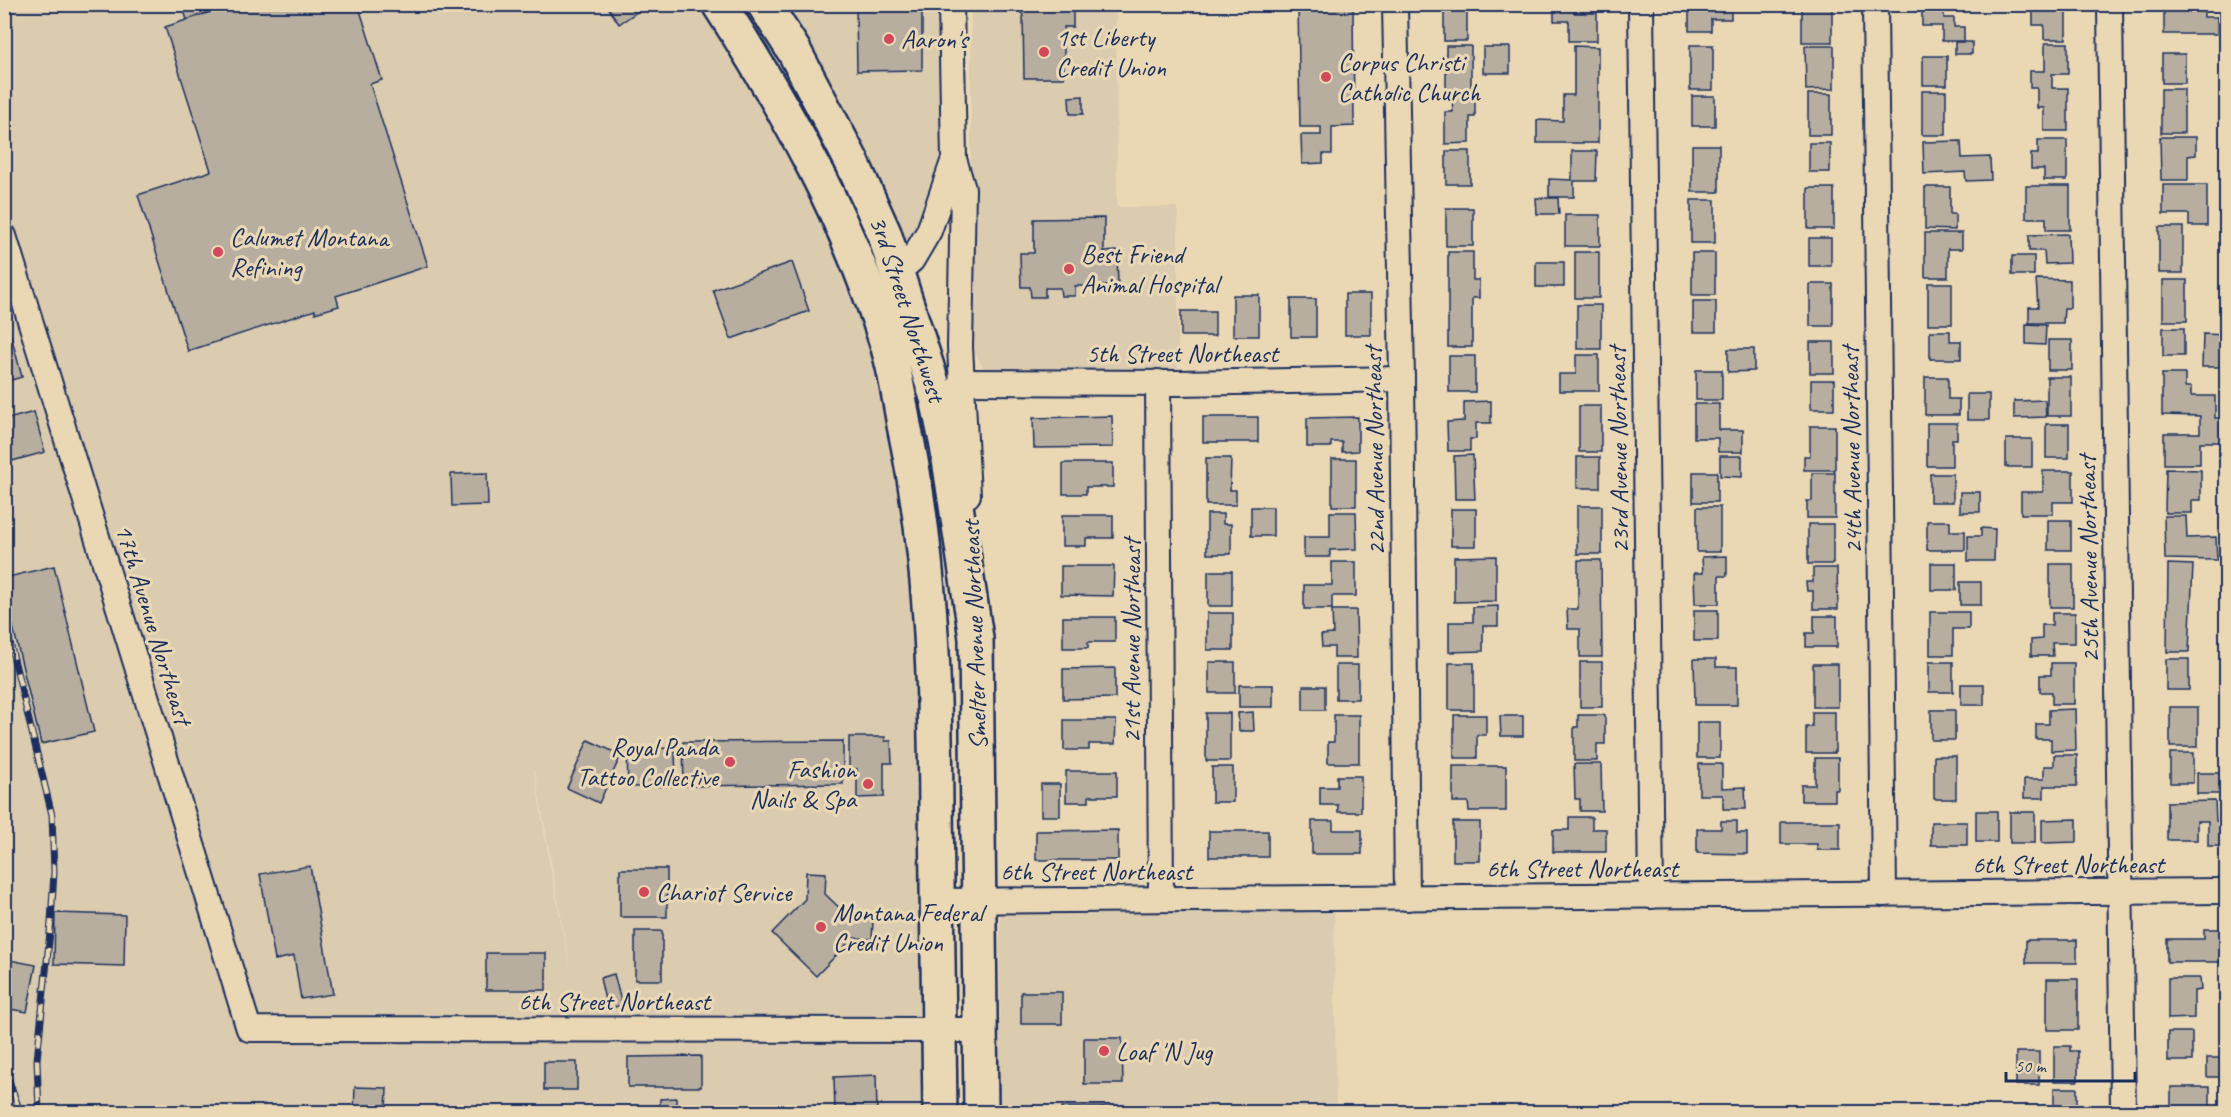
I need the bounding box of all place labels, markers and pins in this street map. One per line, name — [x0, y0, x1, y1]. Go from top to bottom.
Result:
place label: 1st Liberty Credit Union — [1056, 21, 1166, 84]
place label: Aaron's — [901, 23, 970, 56]
marker: Aaron's — [882, 32, 896, 46]
marker: 1st Liberty Credit Union — [1037, 45, 1051, 59]
place label: Corpus Christi Catholic Church — [1338, 46, 1481, 109]
marker: Corpus Christi Catholic Church — [1319, 70, 1333, 84]
place label: Calumet Montana Refining — [230, 221, 390, 284]
place label: Best Friend Animal Hospital — [1081, 238, 1223, 301]
marker: Calumet Montana Refining — [211, 245, 225, 259]
marker: Best Friend Animal Hospital — [1062, 262, 1076, 276]
place label: Royal Panda Tattoo Collective — [577, 731, 721, 794]
place label: Fashion Nails & Spa — [750, 753, 858, 816]
marker: Royal Panda Tattoo Collective — [723, 755, 737, 769]
marker: Fashion Nails & Spa — [861, 777, 875, 791]
place label: Chariot Service — [656, 876, 793, 909]
marker: Chariot Service — [637, 885, 651, 899]
place label: Montana Federal Credit Union — [833, 896, 988, 959]
marker: Montana Federal Credit Union — [814, 920, 828, 934]
place label: Loaf 'N Jug — [1116, 1035, 1214, 1068]
marker: Loaf 'N Jug — [1097, 1044, 1111, 1058]

